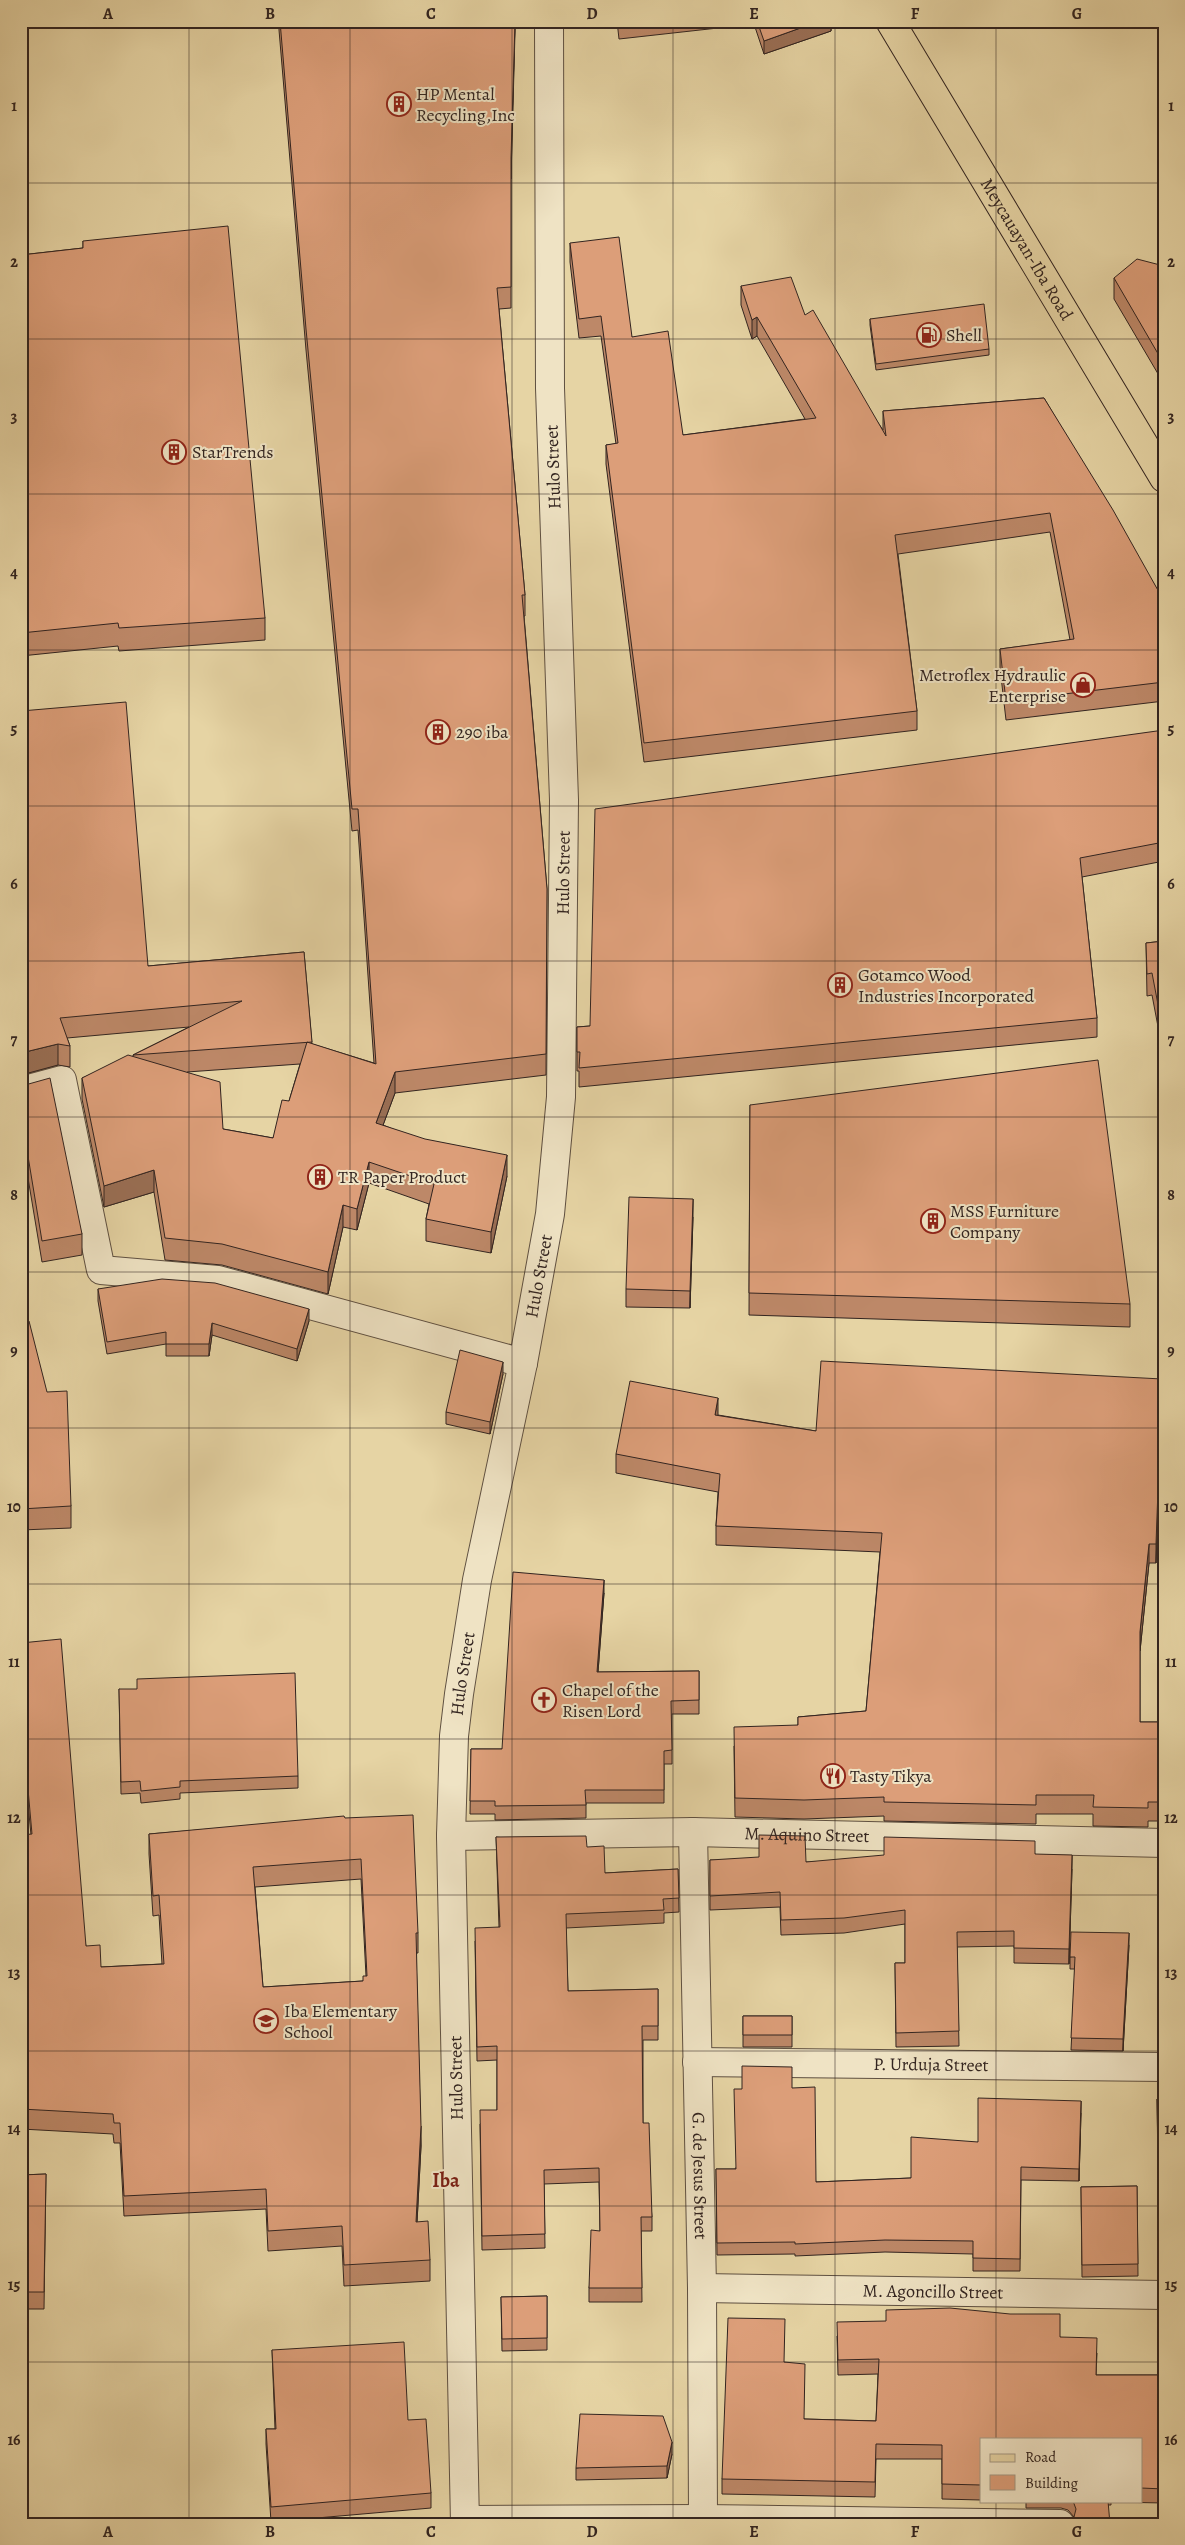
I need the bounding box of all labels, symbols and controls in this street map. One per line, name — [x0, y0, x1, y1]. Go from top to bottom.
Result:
text: A — [102, 3, 114, 25]
text: B — [265, 3, 275, 25]
text: C — [426, 3, 436, 25]
text: D — [586, 3, 598, 25]
text: E — [749, 3, 759, 25]
text: F — [911, 3, 920, 25]
text: G — [1072, 3, 1082, 25]
place label: HP Mental Recycling,Inc — [416, 82, 515, 127]
building icon: HP Mental Recycling,Inc — [386, 91, 412, 117]
text: 1 — [11, 95, 17, 117]
text: 1 — [1168, 95, 1174, 117]
street label: Meycauayan-Iba Road — [975, 174, 1079, 325]
text: 2 — [10, 251, 18, 273]
text: 2 — [1167, 251, 1175, 273]
fuel station icon: Shell — [916, 322, 942, 348]
place label: Shell — [946, 323, 982, 347]
text: 3 — [11, 406, 18, 428]
text: 3 — [1168, 406, 1175, 428]
street label: Hulo Street — [540, 424, 566, 510]
building icon: StarTrends — [161, 439, 187, 465]
place label: StarTrends — [192, 440, 274, 464]
text: 4 — [10, 562, 18, 584]
text: 4 — [1167, 562, 1175, 584]
place label: Metroflex Hydraulic Enterprise — [919, 663, 1066, 708]
shop icon: Metroflex Hydraulic Enterprise — [1070, 672, 1096, 698]
text: 5 — [11, 718, 18, 740]
text: 5 — [1168, 718, 1175, 740]
building icon: 290 iba — [425, 719, 451, 745]
place label: 290 iba — [456, 720, 509, 744]
street label: Hulo Street — [551, 830, 576, 915]
text: 6 — [10, 873, 18, 895]
text: 6 — [1167, 873, 1175, 895]
place label: Gotamco Wood Industries Incorporated — [858, 963, 1035, 1008]
building icon: Gotamco Wood Industries Incorporated — [827, 972, 853, 998]
text: 7 — [11, 1029, 18, 1051]
text: 7 — [1168, 1029, 1175, 1051]
building icon: TR Paper Product — [307, 1164, 333, 1190]
place label: TR Paper Product — [338, 1165, 467, 1189]
text: 8 — [10, 1184, 18, 1206]
text: 8 — [1167, 1184, 1175, 1206]
place label: MSS Furniture Company — [950, 1199, 1059, 1244]
building icon: MSS Furniture Company — [920, 1208, 946, 1234]
street label: Hulo Street — [519, 1232, 558, 1320]
text: 9 — [10, 1340, 18, 1362]
text: 9 — [1167, 1340, 1175, 1362]
text: 10 — [7, 1496, 21, 1518]
text: 10 — [1164, 1496, 1178, 1518]
street label: Hulo Street — [445, 1630, 481, 1717]
text: 11 — [8, 1651, 20, 1673]
text: 11 — [1165, 1651, 1177, 1673]
place label: Chapel of the Risen Lord — [562, 1678, 659, 1723]
church icon: Chapel of the Risen Lord — [531, 1687, 557, 1713]
restaurant icon: Tasty Tikya — [820, 1763, 846, 1789]
place label: Tasty Tikya — [850, 1764, 932, 1788]
text: 12 — [7, 1807, 21, 1829]
text: 12 — [1164, 1807, 1178, 1829]
street label: M. Aquino Street — [744, 1821, 870, 1848]
text: 13 — [8, 1962, 20, 1984]
text: 13 — [1165, 1962, 1177, 1984]
place label: Iba Elementary School — [284, 1999, 398, 2044]
school or university icon: Iba Elementary School — [253, 2008, 279, 2034]
street label: Hulo Street — [443, 2035, 469, 2120]
street label: P. Urduja Street — [873, 2052, 989, 2077]
street label: G. de Jesus Street — [687, 2112, 713, 2240]
text: 14 — [7, 2118, 21, 2140]
text: 14 — [1164, 2118, 1178, 2140]
district label: Iba — [432, 2167, 460, 2194]
text: 15 — [8, 2274, 20, 2296]
text: 15 — [1165, 2274, 1177, 2296]
street label: M. Agoncillo Street — [862, 2278, 1004, 2305]
text: 16 — [7, 2429, 21, 2451]
text: 16 — [1164, 2429, 1178, 2451]
legend — [980, 2438, 1142, 2502]
text: Road — [1025, 2447, 1057, 2467]
text: Building — [1025, 2473, 1078, 2493]
text: A — [102, 2521, 114, 2543]
text: B — [265, 2521, 275, 2543]
text: C — [426, 2521, 436, 2543]
text: D — [586, 2521, 598, 2543]
text: E — [749, 2521, 759, 2543]
text: F — [911, 2521, 920, 2543]
text: G — [1072, 2521, 1082, 2543]

